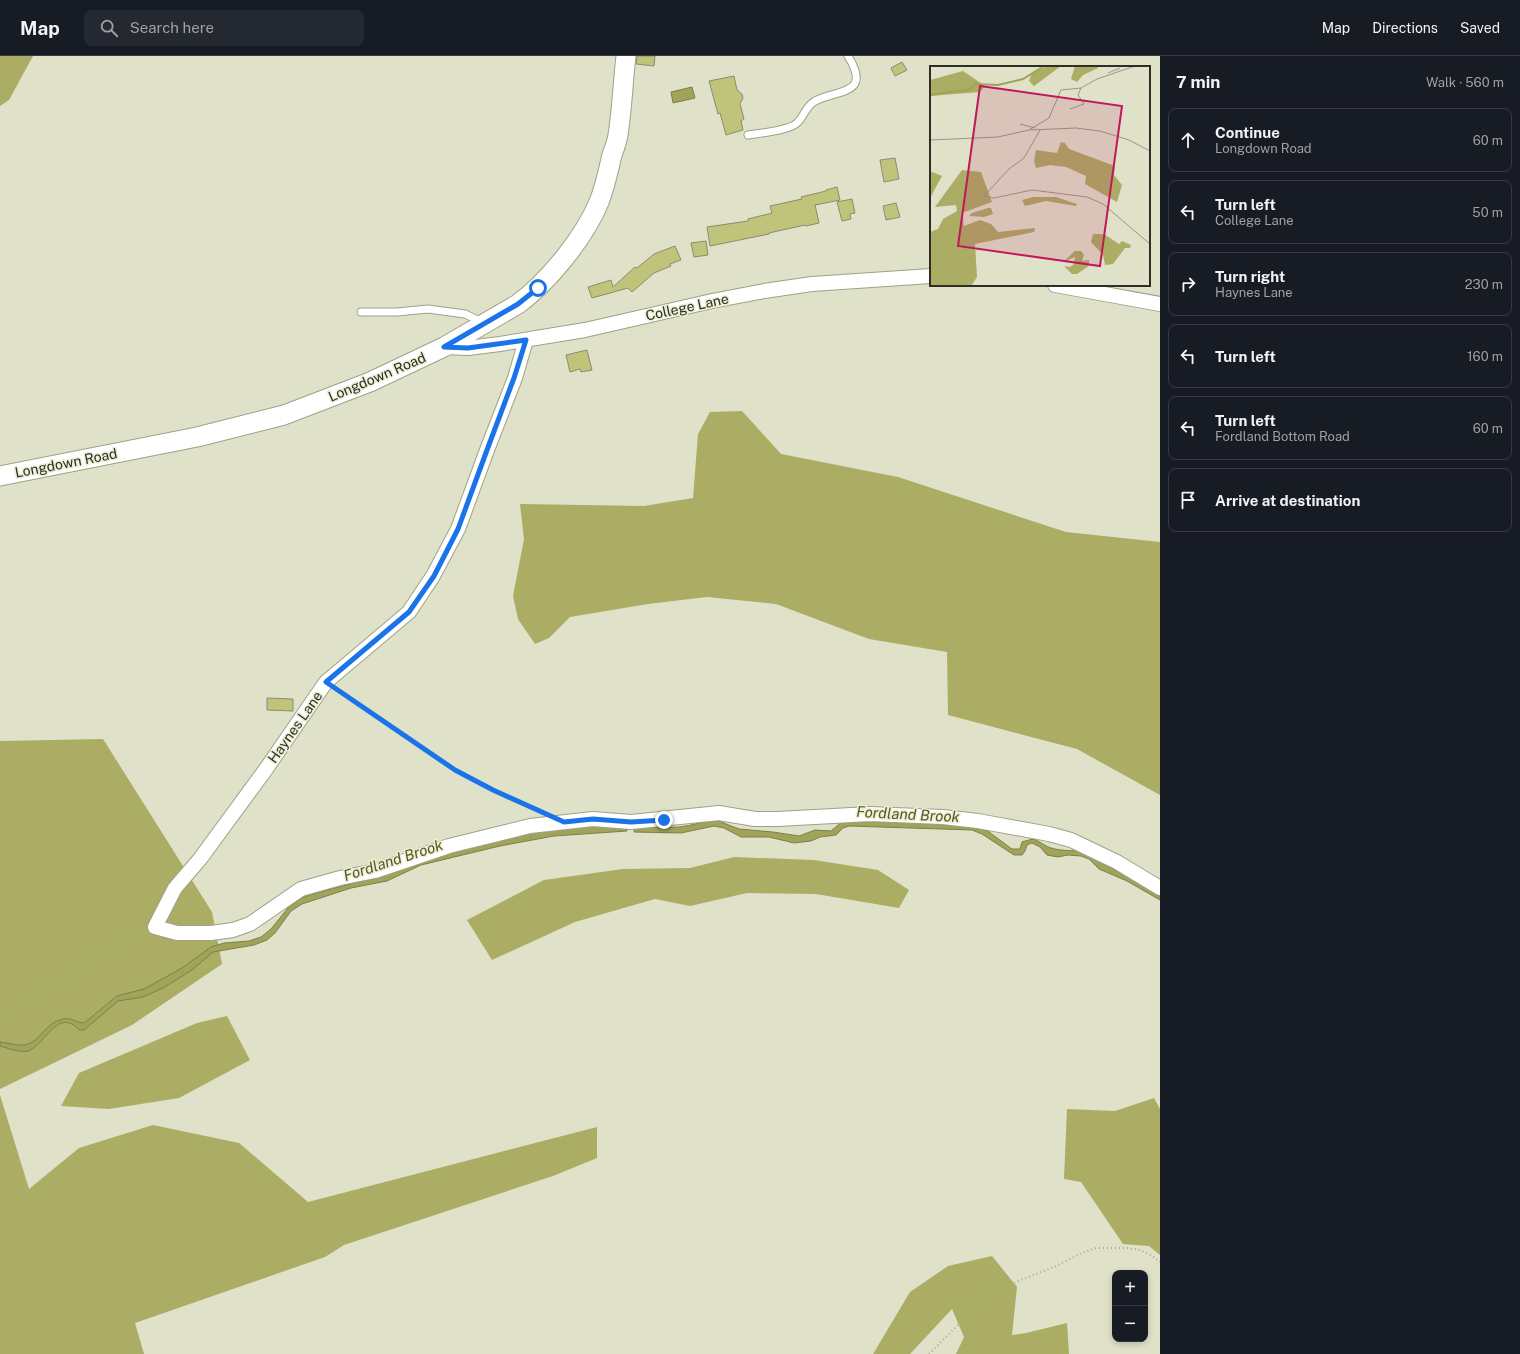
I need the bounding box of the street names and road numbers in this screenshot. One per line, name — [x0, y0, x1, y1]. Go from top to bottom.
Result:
street label: College Lane — [644, 290, 730, 324]
street label: Longdown Road — [326, 349, 428, 405]
street label: Longdown Road — [13, 445, 119, 481]
street label: Haynes Lane — [264, 688, 326, 766]

